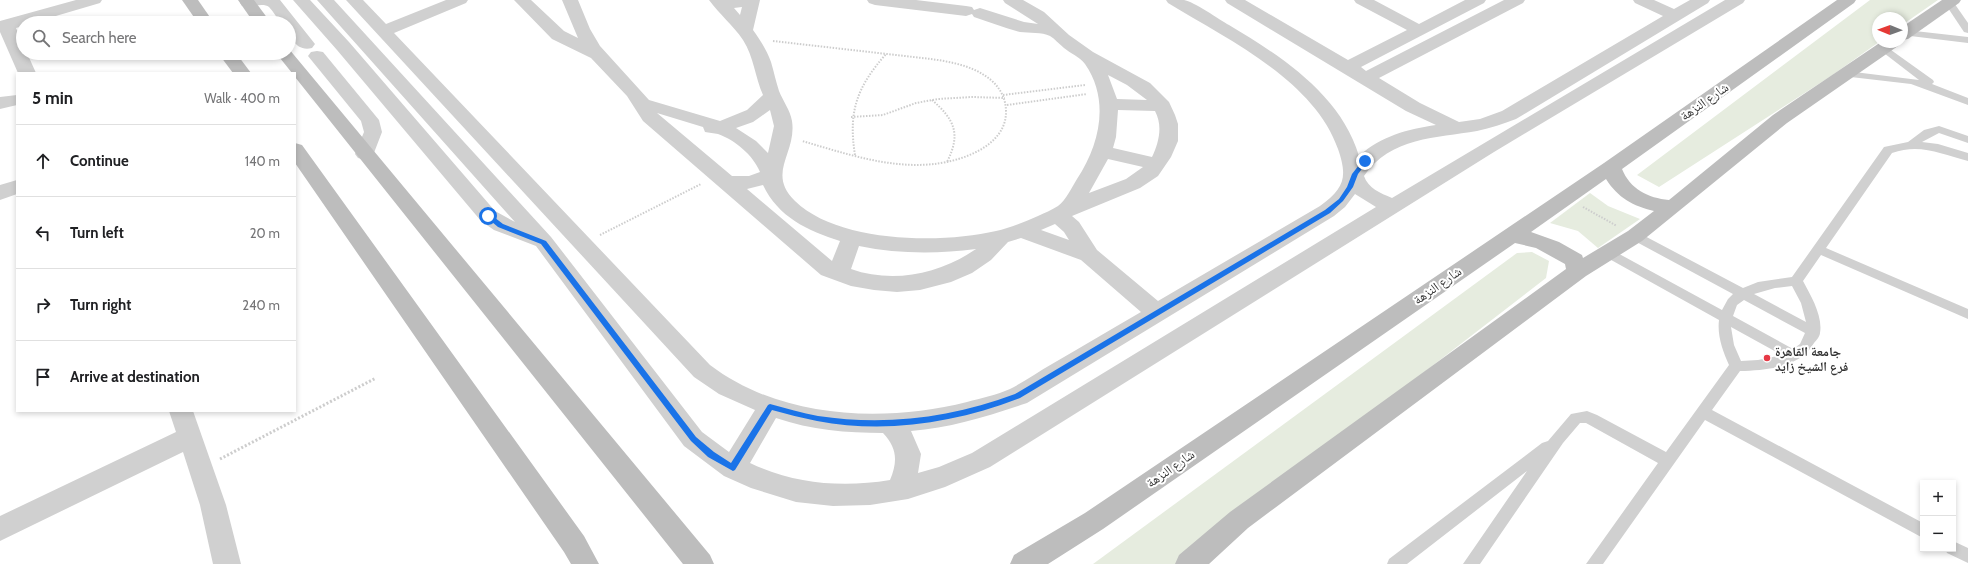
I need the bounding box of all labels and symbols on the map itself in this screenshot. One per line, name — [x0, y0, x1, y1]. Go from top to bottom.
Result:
north arrow — [1872, 12, 1908, 48]
street label: شارع النزهة — [1677, 79, 1732, 125]
route end — [1356, 152, 1374, 170]
route start — [479, 207, 497, 225]
street label: شارع النزهة — [1410, 263, 1465, 309]
place label: جامعة القاهرة فرع الشيخ زايد — [1775, 343, 1848, 376]
marker: جامعة القاهرة فرع الشيخ زايد — [1762, 353, 1772, 363]
street label: شارع النزهة — [1143, 446, 1198, 492]

